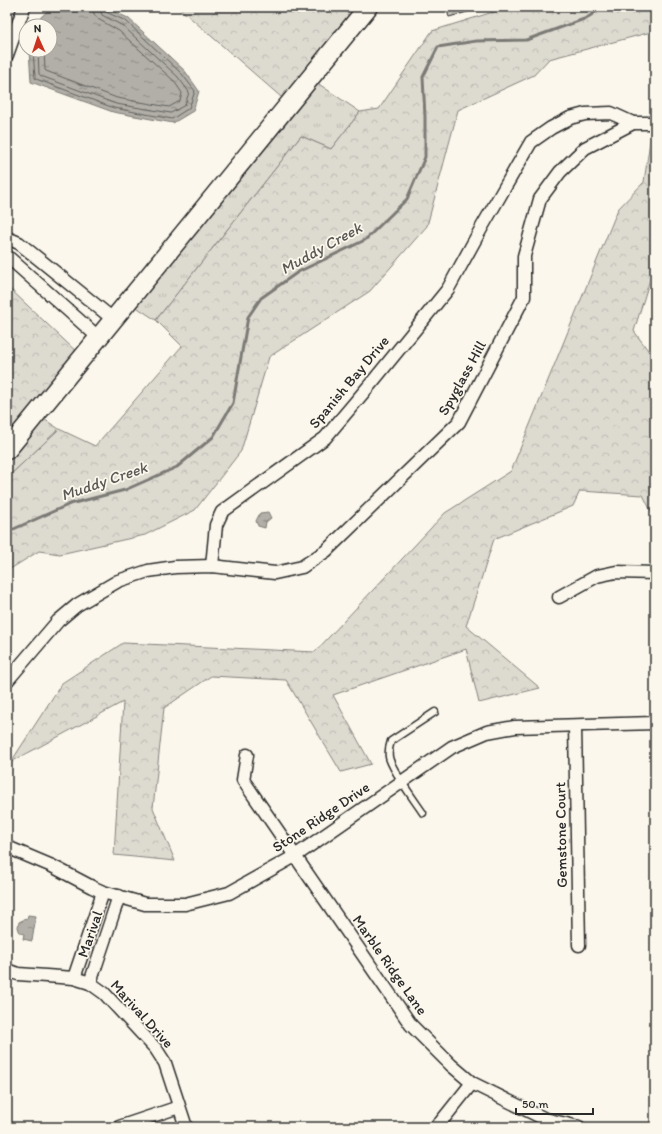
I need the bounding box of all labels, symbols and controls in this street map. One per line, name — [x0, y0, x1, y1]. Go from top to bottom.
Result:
north arrow — [18, 18, 58, 58]
text: N — [33, 22, 42, 35]
water label: Muddy Creek — [277, 217, 366, 278]
street label: Spanish Bay Drive — [305, 332, 393, 432]
street label: Spyglass Hill — [434, 337, 490, 419]
water label: Muddy Creek — [58, 457, 150, 505]
street label: Stone Ridge Drive — [269, 778, 373, 856]
street label: Gemstone Court — [551, 782, 571, 888]
street label: Marival — [74, 907, 107, 960]
street label: Marble Ridge Lane — [349, 911, 431, 1019]
street label: Marival Drive — [107, 976, 177, 1052]
scale bar — [516, 1090, 593, 1116]
text: 50 m — [522, 1097, 548, 1111]

